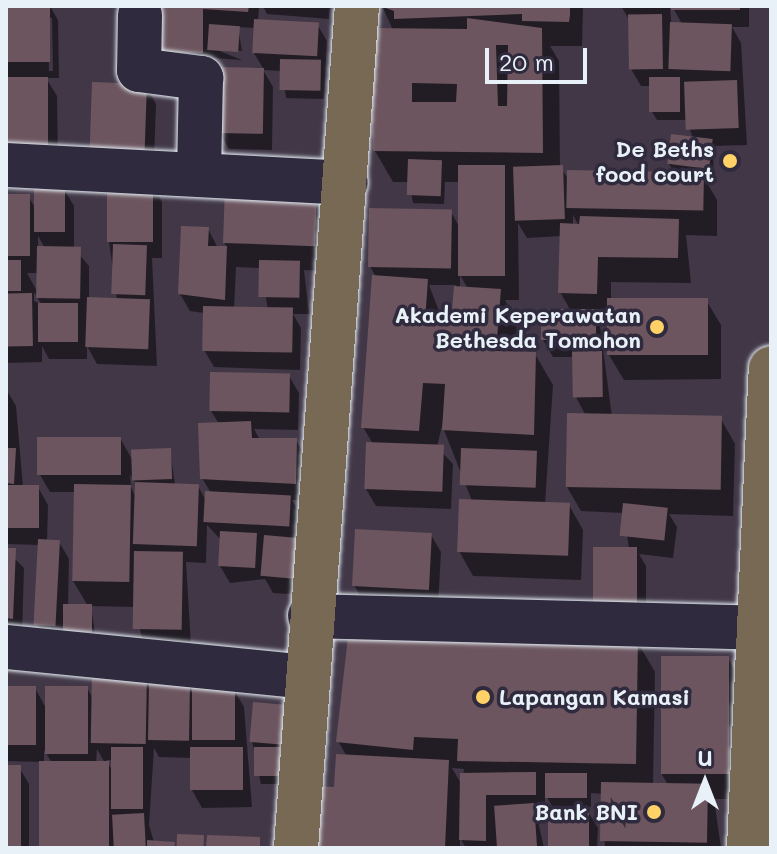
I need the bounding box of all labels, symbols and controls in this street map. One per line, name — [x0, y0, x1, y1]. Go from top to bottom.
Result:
scale bar — [489, 32, 591, 82]
text: 20 m — [499, 46, 554, 77]
place label: De Beths food court — [596, 135, 714, 186]
marker: De Beths food court — [721, 152, 739, 170]
place label: Akademi Keperawatan Bethesda Tomohon — [395, 301, 641, 352]
marker: Akademi Keperawatan Bethesda Tomohon — [648, 318, 666, 336]
place label: Lapangan Kamasi — [499, 684, 690, 710]
marker: Lapangan Kamasi — [474, 688, 492, 706]
north arrow — [665, 742, 745, 822]
text: U — [697, 743, 713, 772]
place label: Bank BNI — [535, 799, 638, 825]
marker: Bank BNI — [645, 803, 663, 821]

